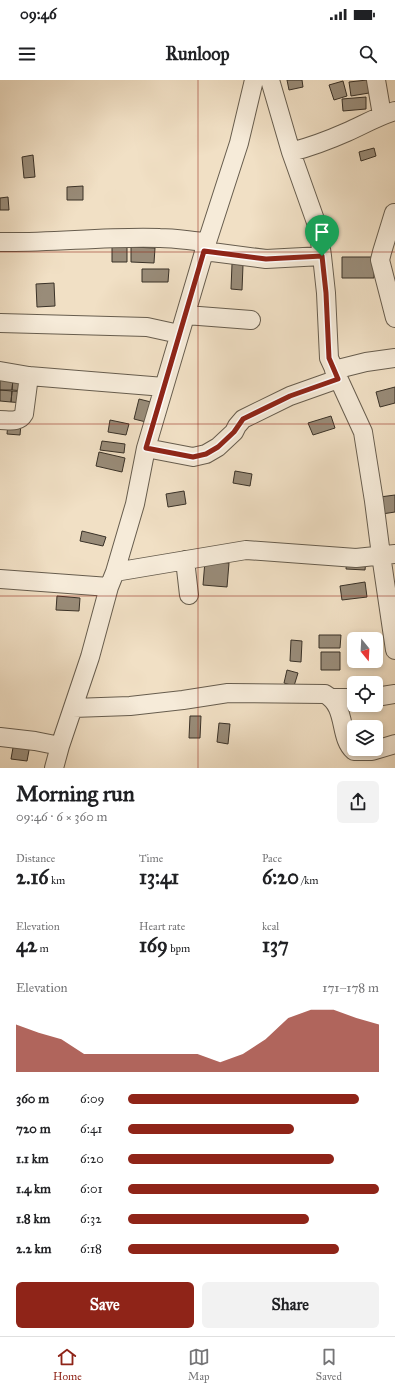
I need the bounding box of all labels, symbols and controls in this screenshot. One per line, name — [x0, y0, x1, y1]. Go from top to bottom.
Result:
text: 09:46 — [20, 5, 57, 23]
icon: menu — [16, 43, 38, 65]
text: Runloop — [165, 43, 230, 65]
icon: search — [357, 43, 379, 65]
pin — [305, 215, 339, 256]
icon: arrive — [311, 221, 333, 243]
north arrow — [347, 632, 383, 668]
map controls — [347, 632, 383, 756]
button: locate — [347, 676, 383, 712]
button: layers — [347, 720, 383, 756]
text: Morning run — [16, 780, 135, 807]
button: share — [337, 781, 379, 823]
text: 09:46 · 6 × 360 m — [16, 809, 108, 825]
text: Distance — [16, 852, 55, 865]
text: Time — [139, 852, 163, 865]
text: Pace — [262, 852, 282, 865]
text: 2.16 — [16, 865, 49, 889]
text: 13:41 — [139, 865, 179, 889]
text: 6:20 — [262, 865, 299, 889]
text: km — [49, 874, 65, 887]
text: /km — [299, 874, 318, 887]
text: Elevation — [16, 920, 60, 933]
text: Heart rate — [139, 920, 185, 933]
text: kcal — [262, 920, 279, 933]
text: 42 — [16, 933, 37, 957]
text: 169 — [139, 933, 168, 957]
text: 137 — [262, 933, 289, 957]
text: m — [37, 942, 49, 955]
text: bpm — [168, 942, 190, 955]
text: Elevation — [16, 980, 68, 996]
text: 171–178 m — [322, 980, 379, 996]
text: 360 m — [16, 1091, 49, 1107]
text: 6:09 — [80, 1091, 105, 1107]
text: 720 m — [16, 1121, 51, 1137]
text: 6:41 — [80, 1121, 102, 1137]
text: 1.1 km — [16, 1151, 49, 1167]
text: 6:20 — [80, 1151, 104, 1167]
text: 1.4 km — [16, 1181, 51, 1197]
text: 6:01 — [80, 1181, 103, 1197]
text: 1.8 km — [16, 1211, 51, 1227]
text: 6:32 — [80, 1211, 102, 1227]
text: 2.2 km — [16, 1241, 52, 1257]
text: 6:18 — [80, 1241, 102, 1257]
button: Save — [16, 1282, 194, 1328]
button: Share — [202, 1282, 379, 1328]
tab: Home — [53, 1346, 82, 1383]
tab: Map — [188, 1346, 210, 1383]
tab: Saved — [316, 1346, 342, 1383]

